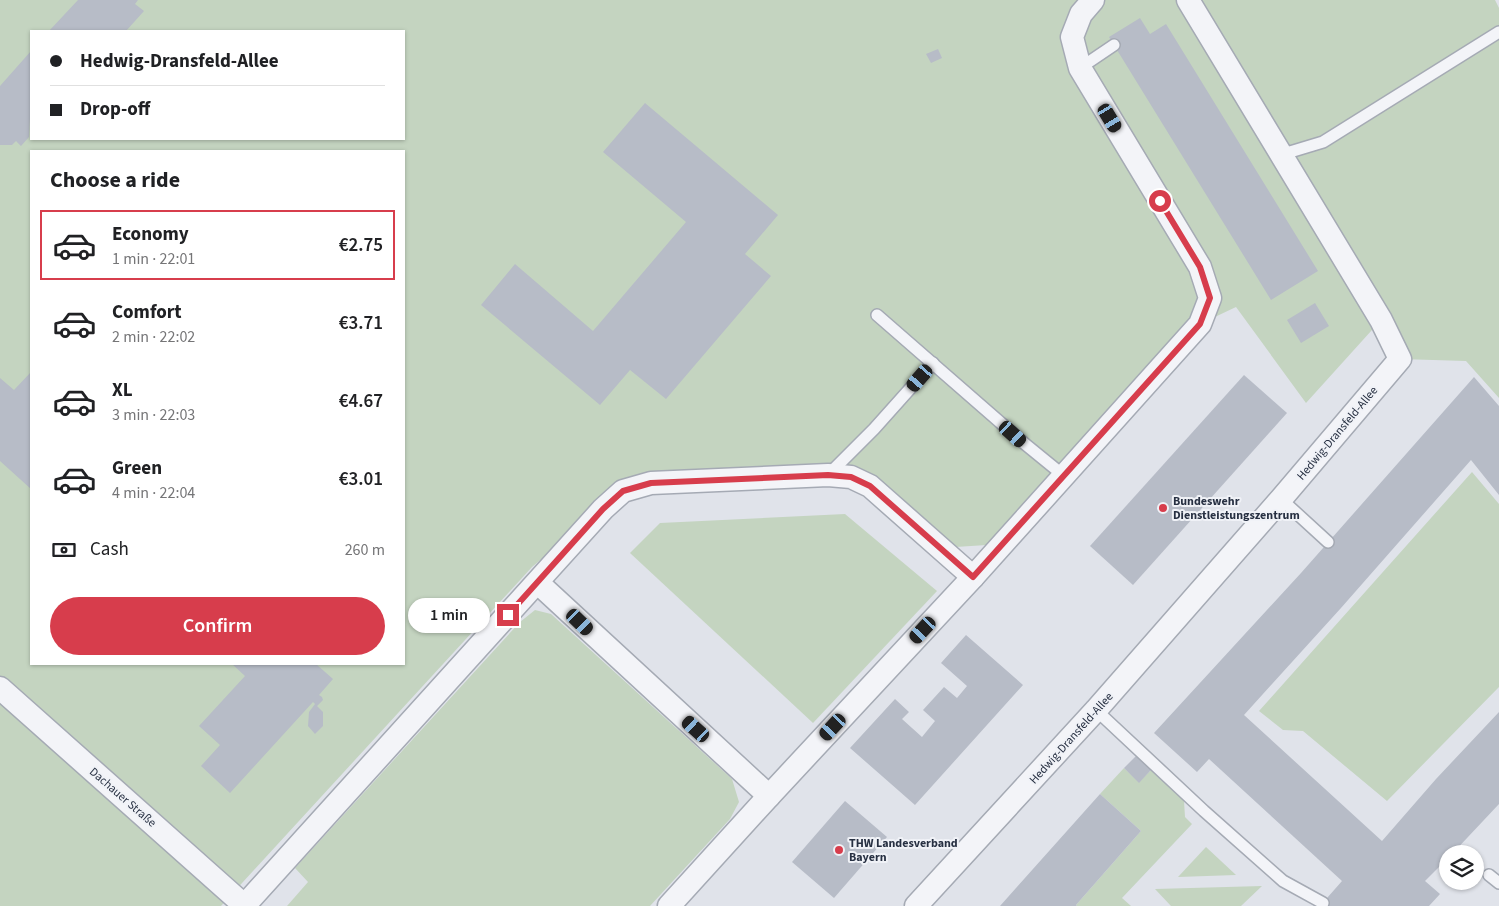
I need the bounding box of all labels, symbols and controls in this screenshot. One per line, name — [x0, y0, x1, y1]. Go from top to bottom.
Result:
text: Hedwig-Dransfeld-Allee — [80, 48, 279, 75]
text: Drop-off — [80, 96, 150, 123]
car — [1095, 101, 1124, 135]
text: Choose a ride — [50, 164, 180, 196]
route start — [1149, 190, 1171, 212]
text: Economy — [112, 221, 189, 248]
icon: car — [52, 223, 97, 268]
text: €2.75 — [339, 232, 383, 259]
text: 1 min · 22:01 — [112, 248, 195, 270]
text: Comfort — [112, 299, 182, 326]
icon: car — [52, 301, 97, 346]
text: €3.71 — [339, 310, 383, 337]
text: 2 min · 22:02 — [112, 326, 195, 348]
car — [904, 362, 935, 394]
text: XL — [112, 377, 133, 404]
icon: car — [52, 379, 97, 424]
street label: Hedwig-Dransfeld-Allee — [1293, 383, 1382, 484]
text: €4.67 — [339, 388, 383, 415]
text: 3 min · 22:03 — [112, 404, 195, 426]
car — [996, 418, 1029, 450]
text: Green — [112, 455, 162, 482]
icon: car — [52, 457, 97, 502]
text: €3.01 — [339, 466, 383, 493]
text: 4 min · 22:04 — [112, 482, 195, 504]
place label: Bundeswehr Dienstleistungszentrum — [1173, 493, 1300, 524]
marker: Bundeswehr Dienstleistungszentrum — [1157, 502, 1169, 514]
icon: cash — [50, 536, 78, 564]
text: Cash — [90, 536, 129, 563]
text: 260 m — [345, 539, 385, 561]
button: Confirm — [50, 597, 385, 655]
callout: 1 min — [408, 598, 490, 632]
text: 1 min — [430, 604, 468, 626]
route end — [497, 604, 519, 626]
car — [563, 606, 596, 638]
car — [907, 614, 938, 646]
street label: Hedwig-Dransfeld-Allee — [1026, 689, 1117, 788]
car — [817, 711, 848, 743]
car — [679, 713, 712, 745]
street label: Dachauer Straße — [86, 764, 160, 831]
place label: THW Landesverband Bayern — [849, 835, 958, 866]
marker: THW Landesverband Bayern — [833, 844, 845, 856]
map controls — [1439, 845, 1484, 890]
button: layers — [1439, 845, 1484, 890]

